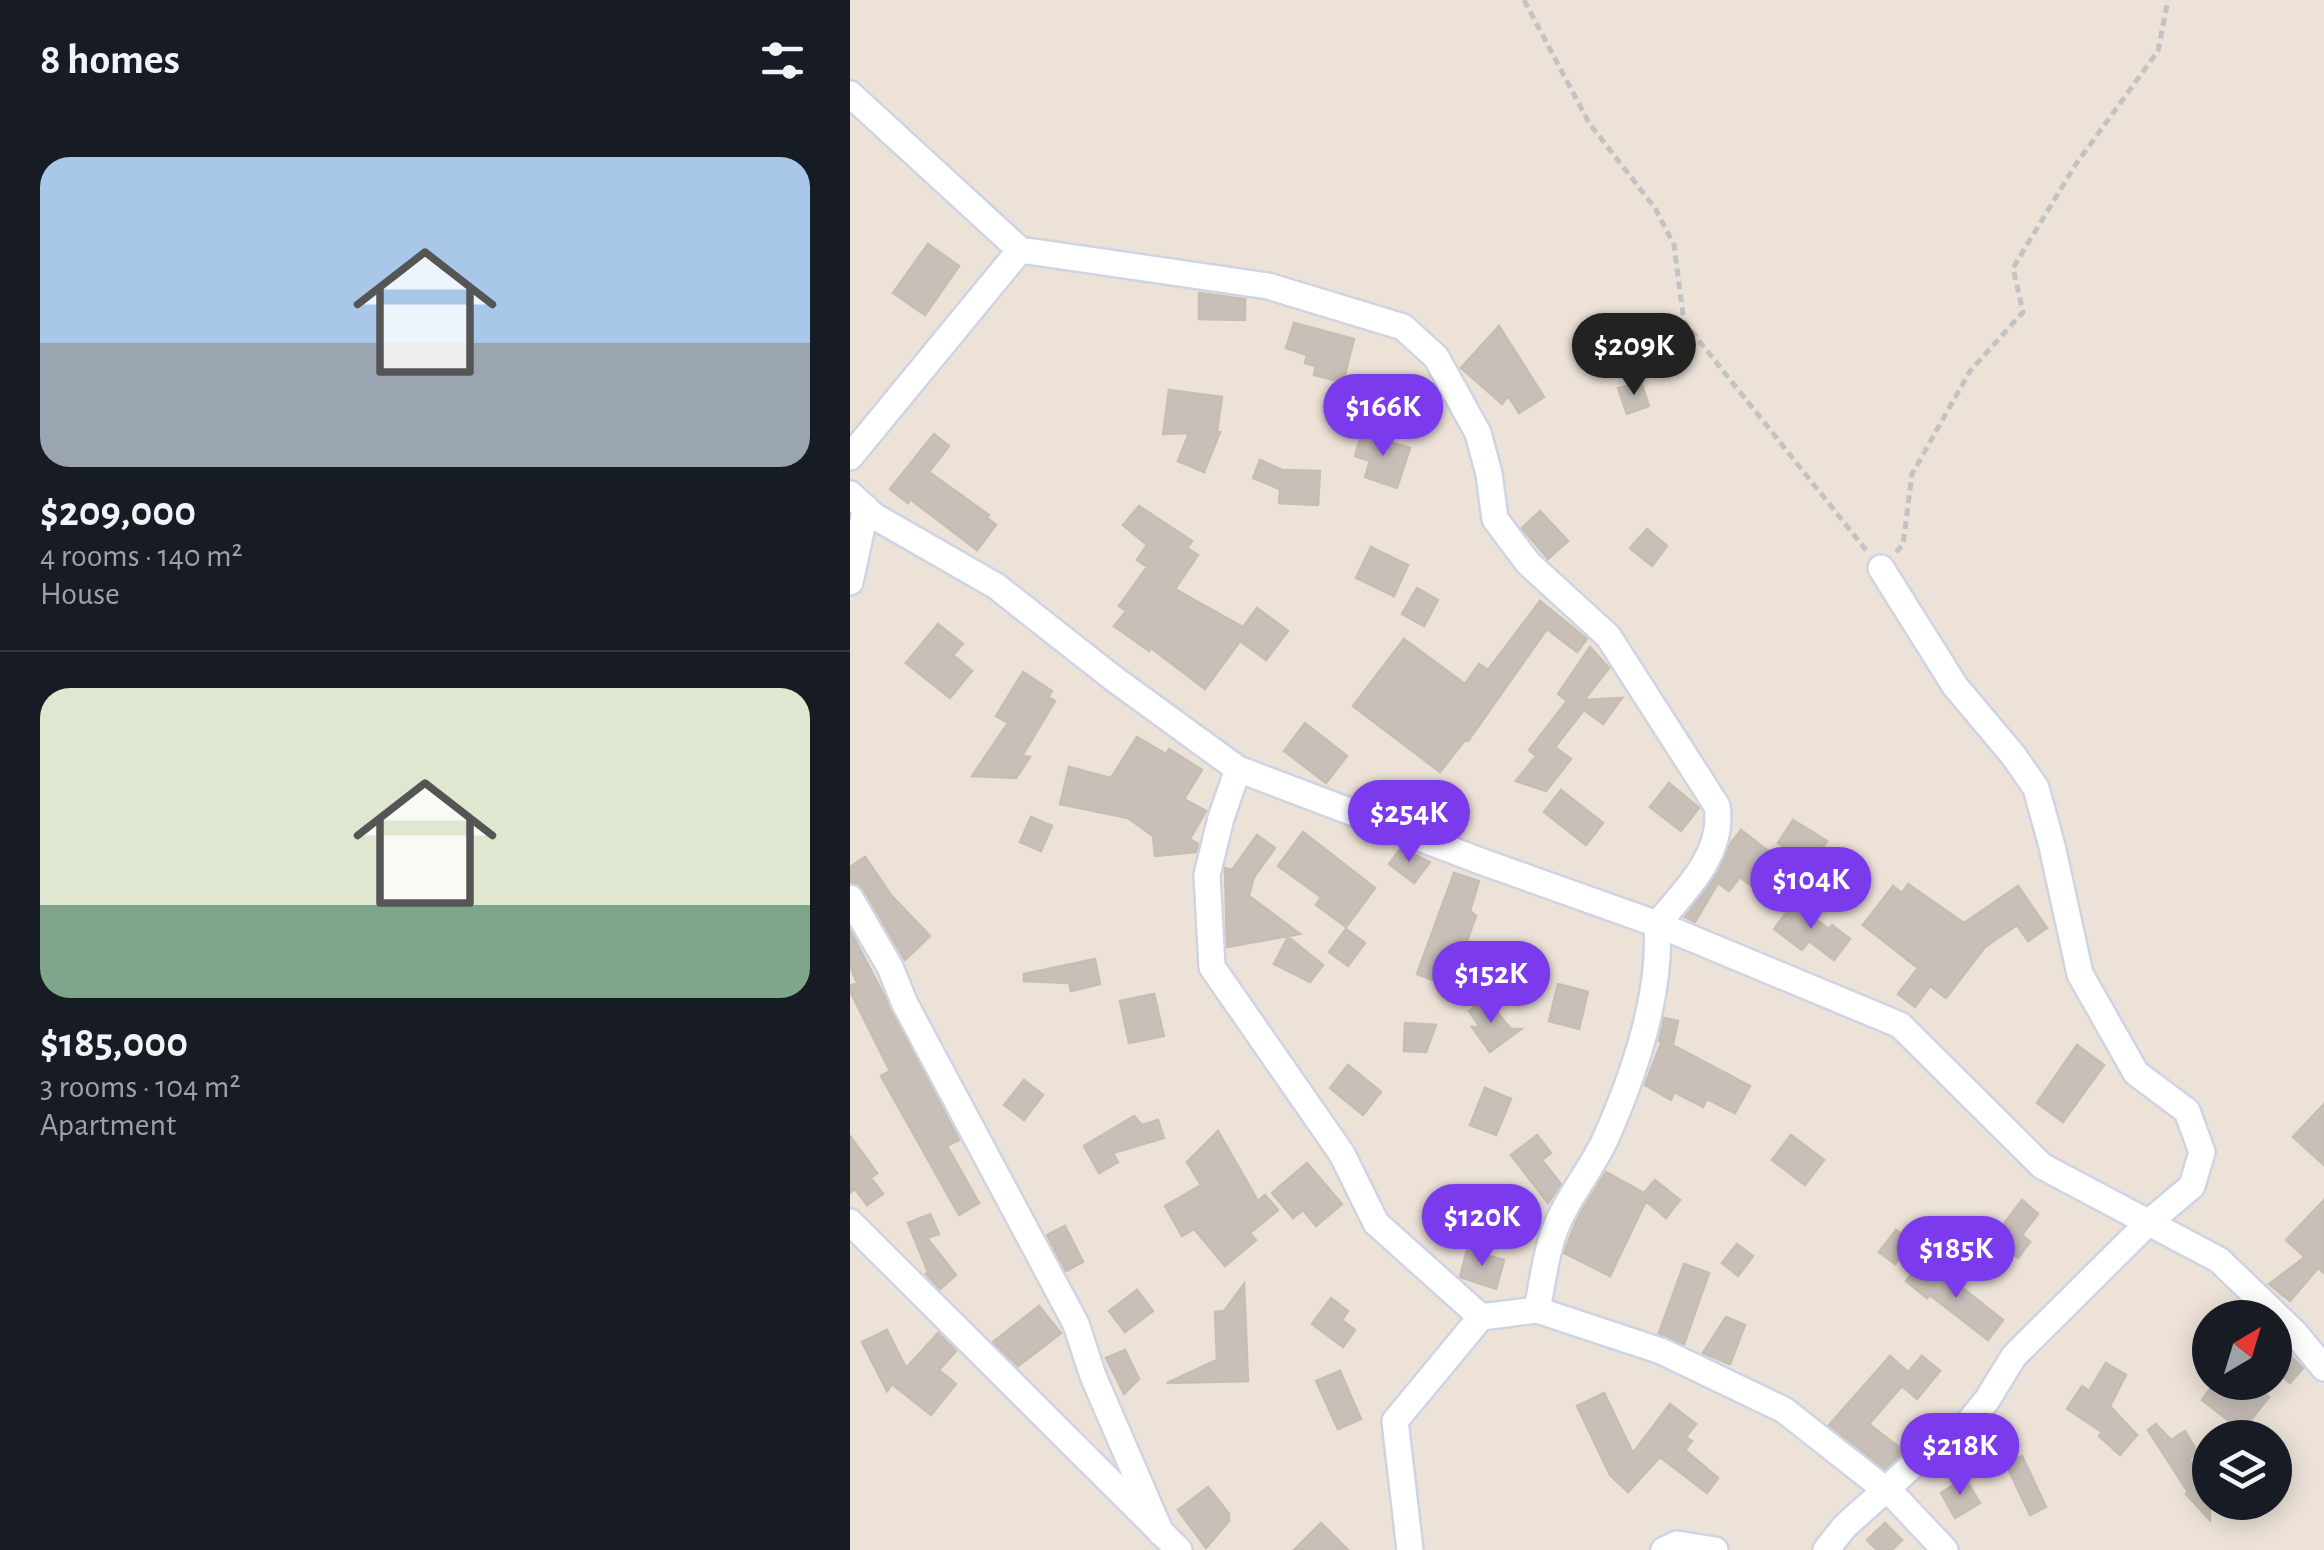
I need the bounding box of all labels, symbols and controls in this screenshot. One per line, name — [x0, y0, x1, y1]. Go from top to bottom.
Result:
icon: filters — [755, 33, 810, 88]
text: 8 homes — [40, 39, 180, 81]
icon: home — [335, 222, 515, 402]
pin: $209K — [1564, 313, 1704, 398]
text: $209K — [1594, 329, 1674, 361]
pin: $166K — [1313, 374, 1453, 459]
text: $166K — [1345, 390, 1421, 422]
text: $209,000 — [40, 491, 196, 533]
text: 4 rooms · 140 m² — [40, 540, 243, 572]
text: House — [40, 578, 120, 610]
icon: home — [335, 753, 515, 933]
pin: $254K — [1339, 780, 1479, 865]
text: $254K — [1370, 796, 1448, 828]
pin: $104K — [1741, 847, 1881, 932]
text: $104K — [1772, 863, 1850, 895]
pin: $152K — [1421, 941, 1561, 1026]
text: $152K — [1454, 957, 1528, 989]
text: $185,000 — [40, 1022, 188, 1064]
text: 3 rooms · 104 m² — [40, 1071, 241, 1103]
text: Apartment — [40, 1109, 176, 1141]
pin: $120K — [1412, 1184, 1552, 1269]
text: $120K — [1444, 1200, 1520, 1232]
pin: $185K — [1886, 1216, 2026, 1301]
text: $185K — [1919, 1232, 1993, 1264]
north arrow — [2192, 1300, 2292, 1400]
map controls — [2192, 1300, 2292, 1520]
pin: $218K — [1890, 1413, 2030, 1498]
button: layers — [2192, 1420, 2292, 1520]
text: $218K — [1922, 1429, 1998, 1461]

